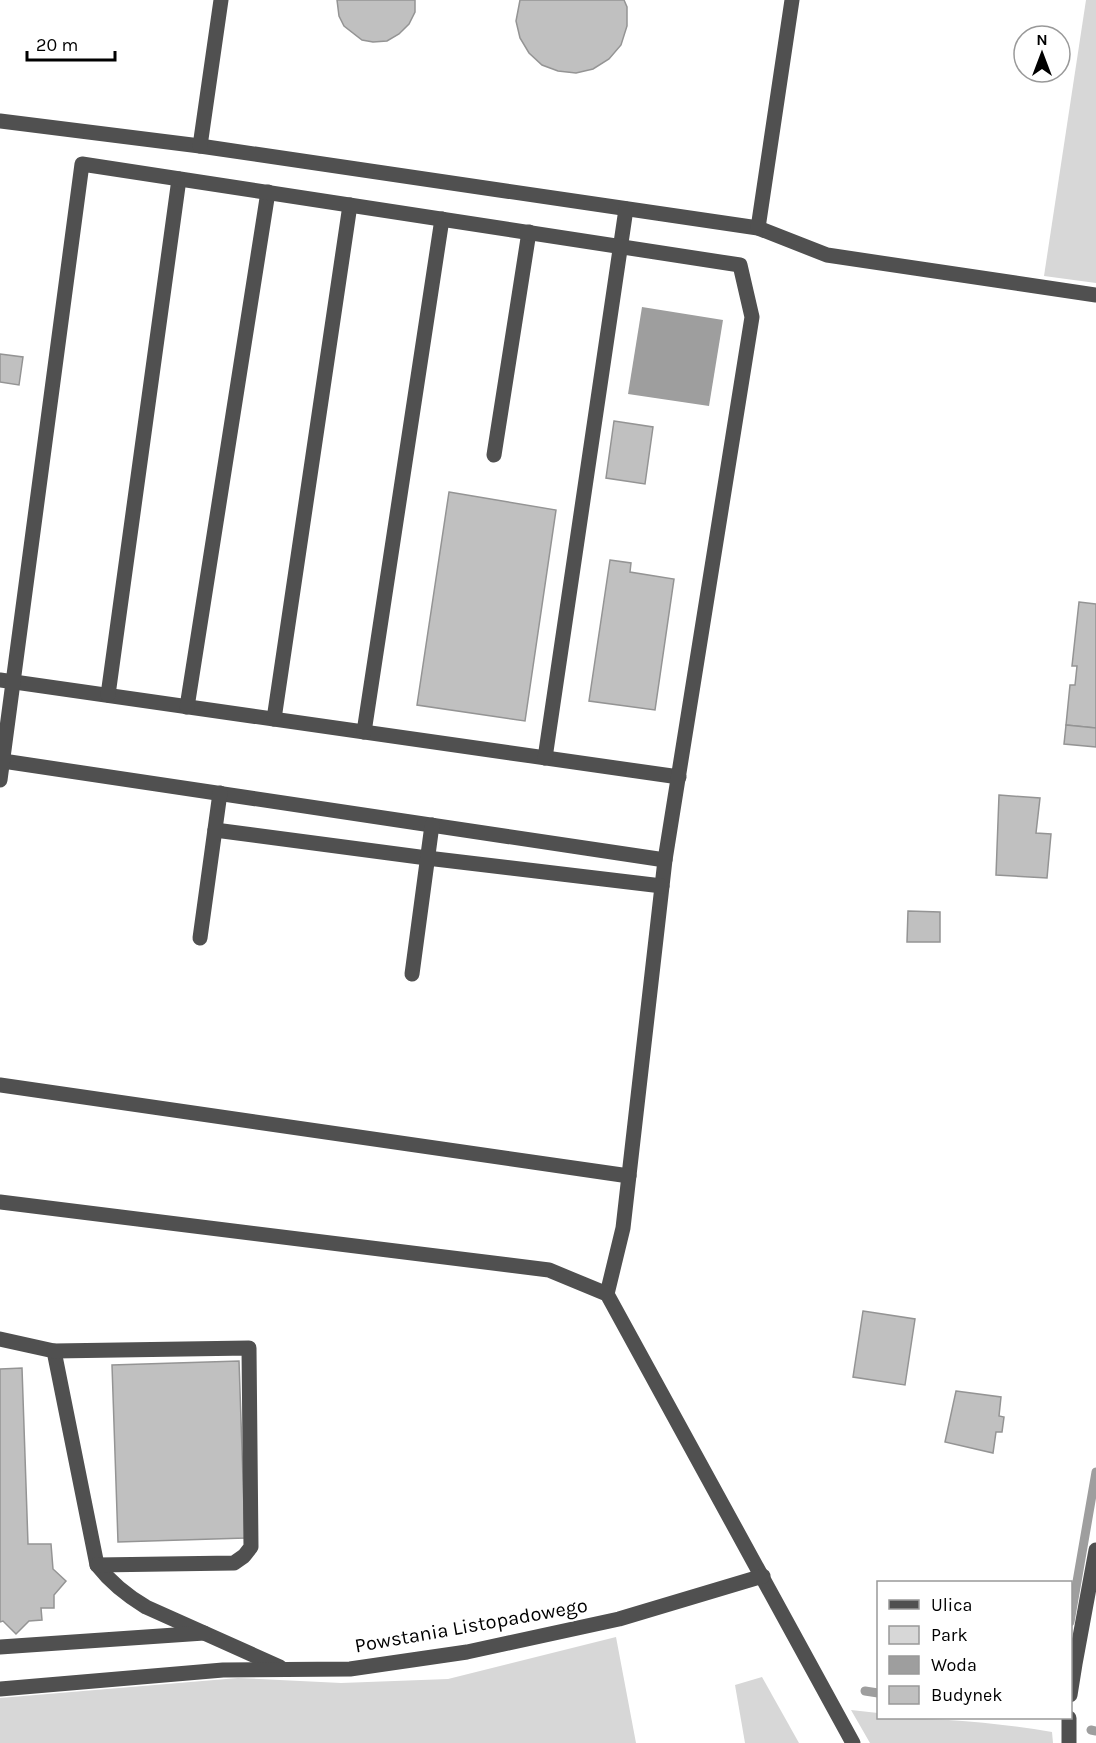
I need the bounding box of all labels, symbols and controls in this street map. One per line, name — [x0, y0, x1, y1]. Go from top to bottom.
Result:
scale bar — [27, 24, 116, 62]
north arrow — [1012, 24, 1072, 84]
text: N — [1036, 30, 1048, 49]
text: 20 m — [36, 34, 78, 56]
legend — [877, 1581, 1072, 1719]
street label: Powstania Listopadowego — [353, 1594, 589, 1657]
text: Ulica — [931, 1594, 972, 1616]
text: Park — [931, 1624, 968, 1646]
text: Woda — [931, 1654, 977, 1676]
text: Budynek — [931, 1684, 1002, 1706]

